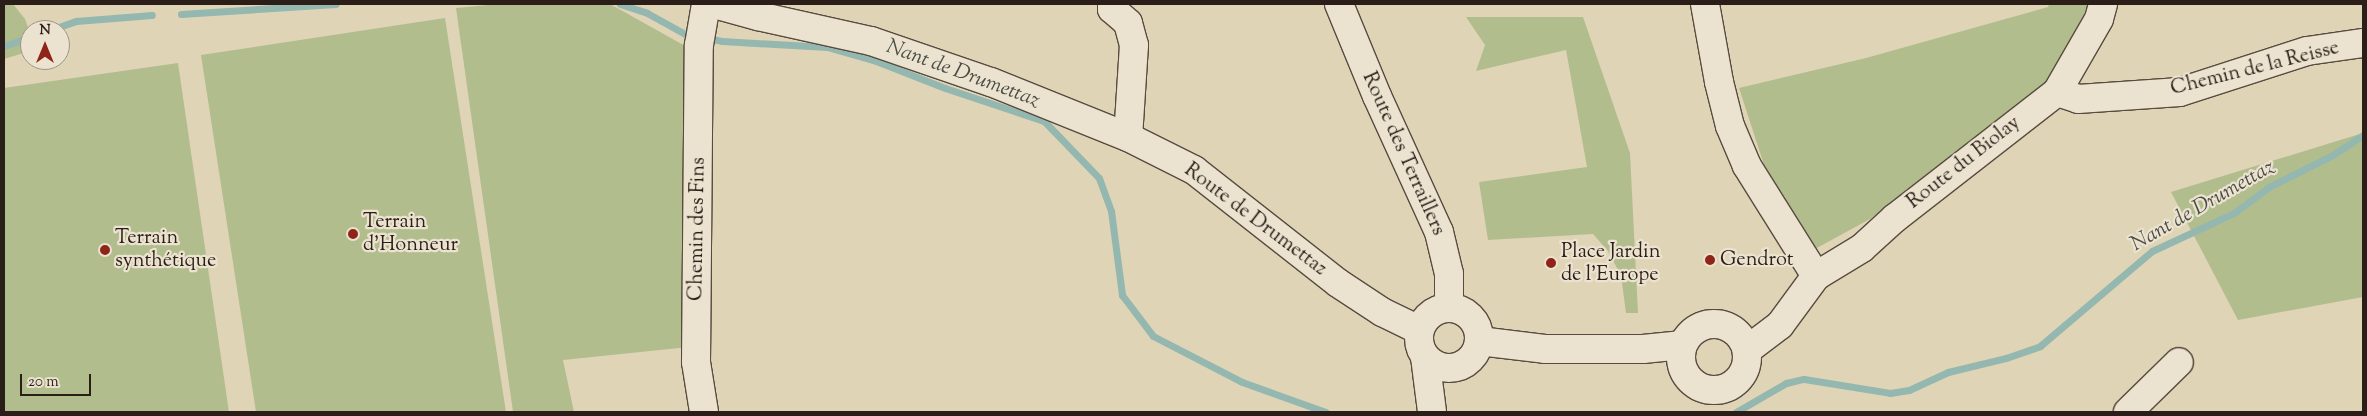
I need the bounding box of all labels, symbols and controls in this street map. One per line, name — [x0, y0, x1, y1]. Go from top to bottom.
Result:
north arrow — [20, 20, 70, 70]
text: N — [39, 21, 51, 41]
water label: Nant de Drumettaz — [883, 34, 1043, 114]
street label: Chemin de la Reisse — [2168, 36, 2342, 102]
street label: Route des Terraillers — [1356, 69, 1450, 239]
street label: Route du Biolay — [1903, 111, 2025, 215]
water label: Nant de Drumettaz — [2127, 155, 2279, 257]
street label: Chemin des Fins — [685, 157, 711, 301]
street label: Route de Drumettaz — [1179, 159, 1331, 281]
place label: Terrain d'Honneur — [363, 210, 458, 257]
place label: Terrain synthétique — [115, 226, 216, 273]
marker: Terrain d'Honneur — [347, 228, 359, 240]
place label: Place Jardin de l'Europe — [1561, 240, 1660, 287]
marker: Terrain synthétique — [99, 244, 111, 256]
place label: Gendrot — [1720, 248, 1794, 272]
marker: Gendrot — [1704, 254, 1716, 266]
marker: Place Jardin de l'Europe — [1545, 257, 1557, 269]
scale bar — [22, 364, 94, 396]
text: 20 m — [28, 372, 59, 393]

